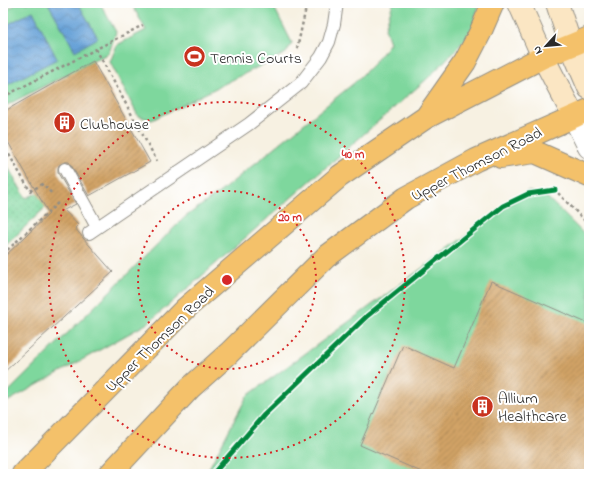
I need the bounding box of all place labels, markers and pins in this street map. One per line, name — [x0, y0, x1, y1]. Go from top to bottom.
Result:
sports icon: Tennis Courts — [182, 44, 208, 70]
place label: Tennis Courts — [210, 47, 302, 71]
building icon: Clubhouse — [52, 110, 78, 136]
place label: Clubhouse — [80, 113, 150, 137]
centre of rings — [220, 273, 234, 287]
place label: Allium Healthcare — [498, 387, 567, 429]
building icon: Allium Healthcare — [470, 393, 496, 419]

